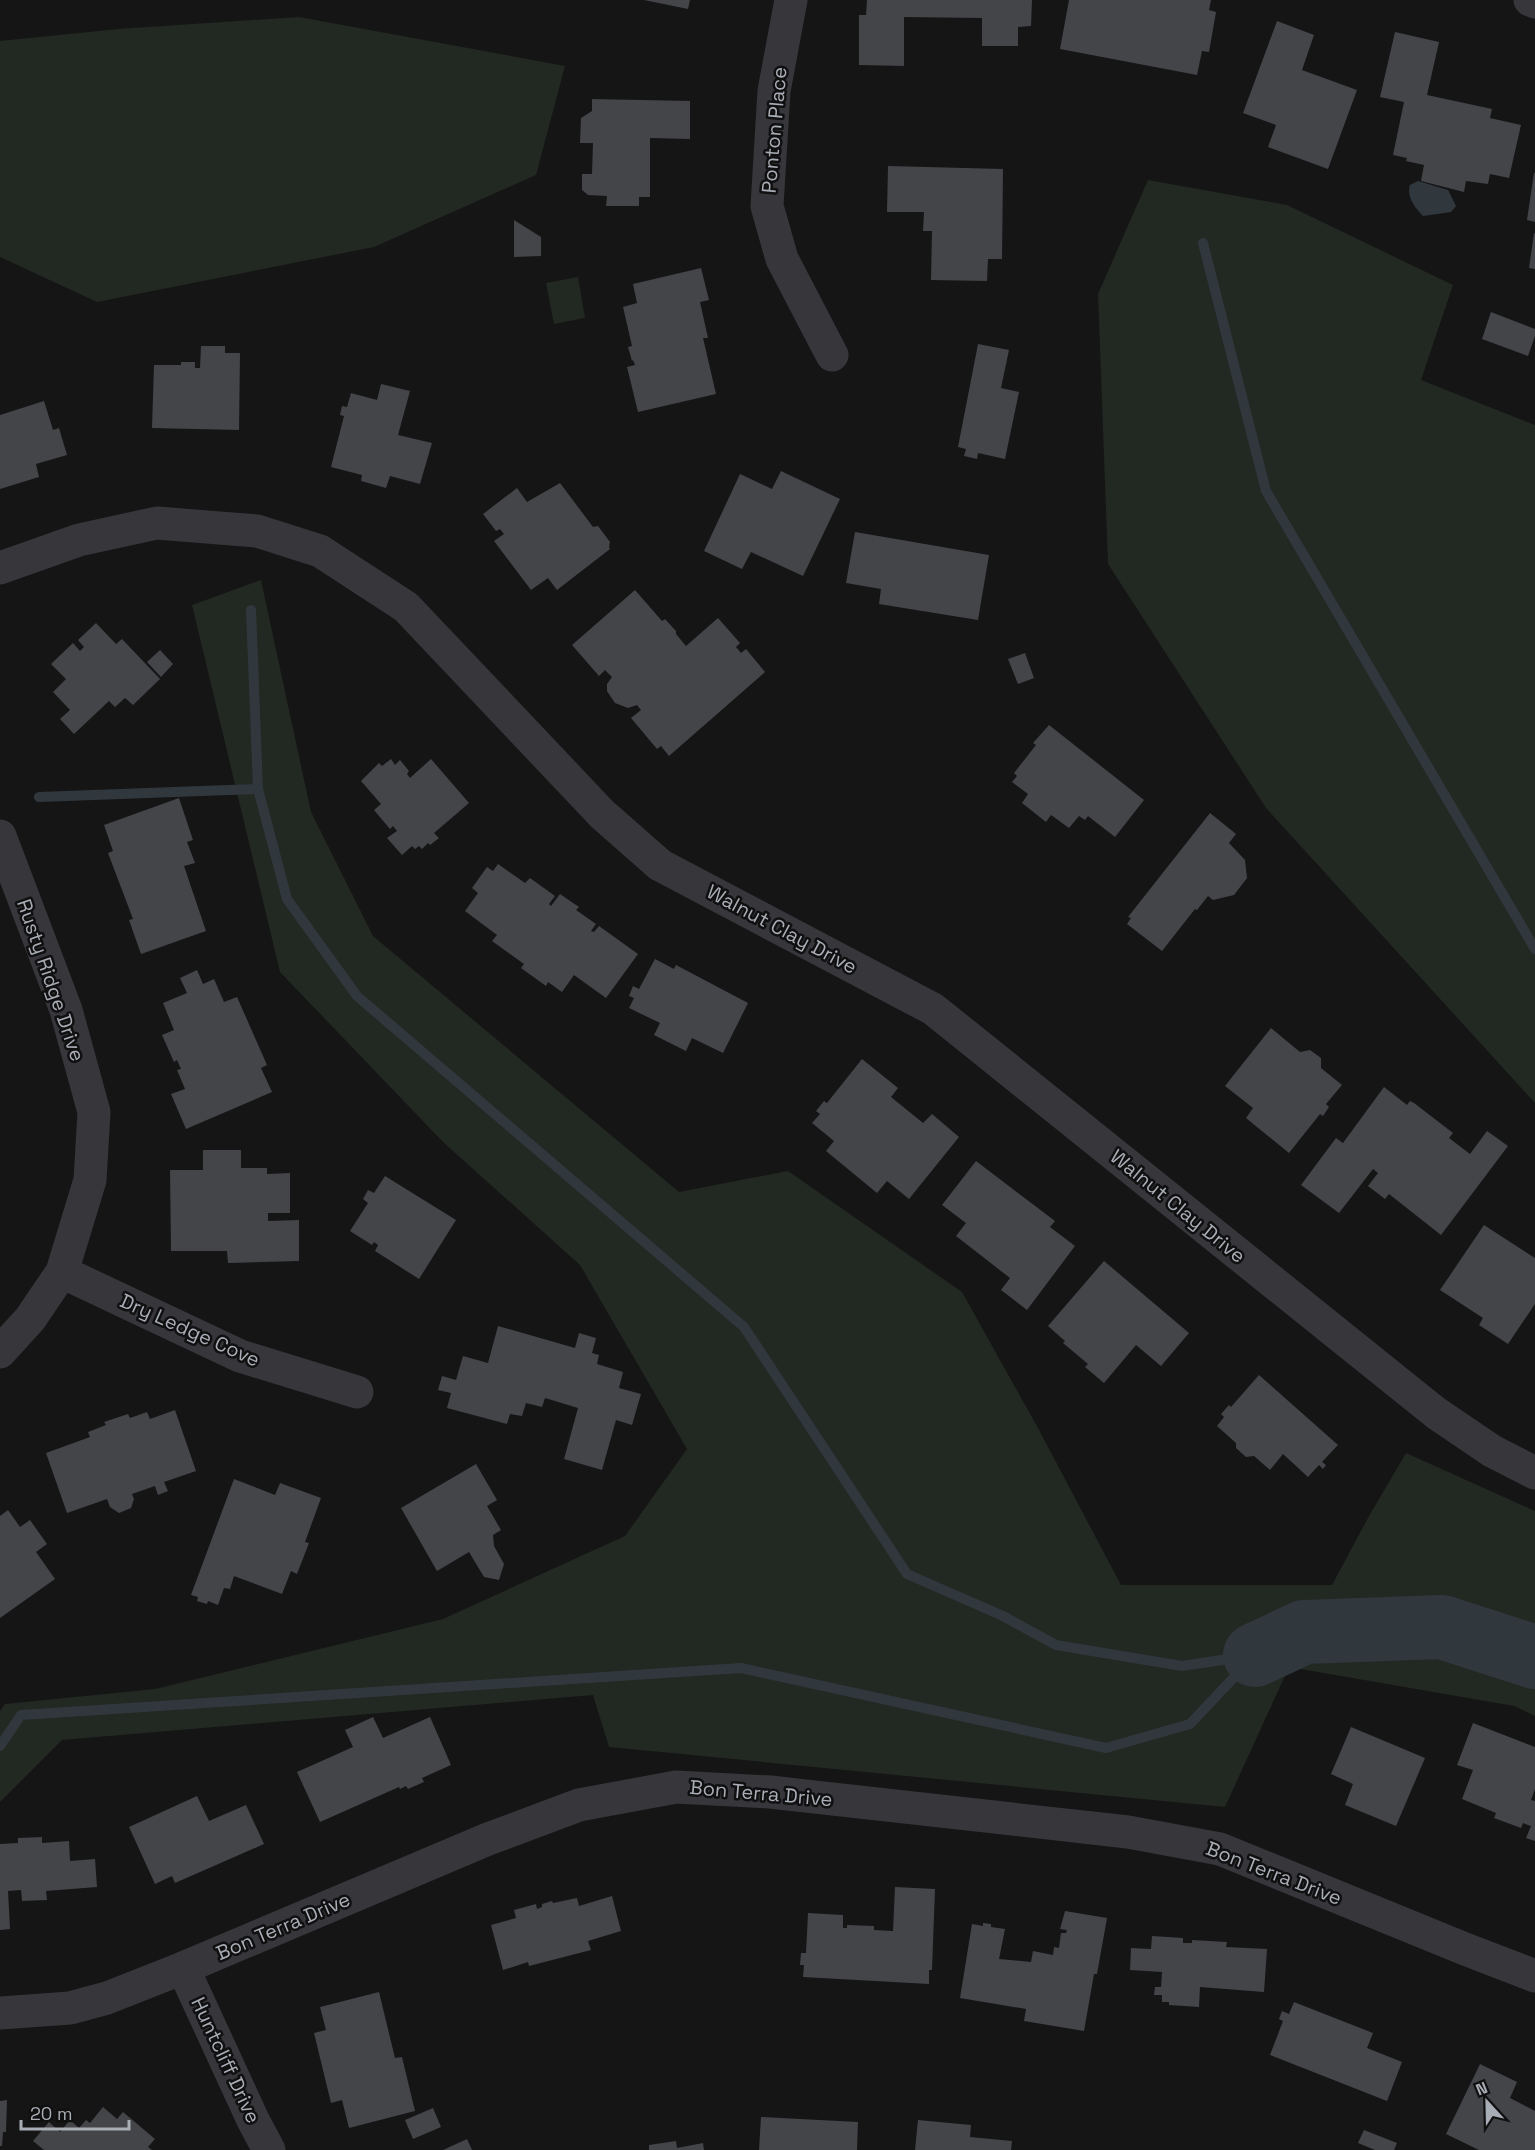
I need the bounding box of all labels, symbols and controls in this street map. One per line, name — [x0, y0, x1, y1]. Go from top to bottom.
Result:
street label: Ponton Place — [756, 66, 792, 194]
street label: Walnut Clay Drive — [702, 878, 862, 980]
street label: Rusty Ridge Drive — [11, 895, 91, 1065]
street label: Walnut Clay Drive — [1105, 1143, 1251, 1269]
street label: Dry Ledge Cove — [116, 1288, 264, 1372]
street label: Bon Terra Drive — [688, 1774, 834, 1812]
street label: Bon Terra Drive — [1202, 1835, 1346, 1911]
street label: Bon Terra Drive — [212, 1886, 354, 1966]
street label: Huntcliff Drive — [185, 1993, 267, 2127]
north arrow — [1457, 2072, 1517, 2132]
text: N — [1473, 2077, 1490, 2100]
scale bar — [21, 2093, 129, 2131]
text: 20 m — [30, 2102, 73, 2125]

